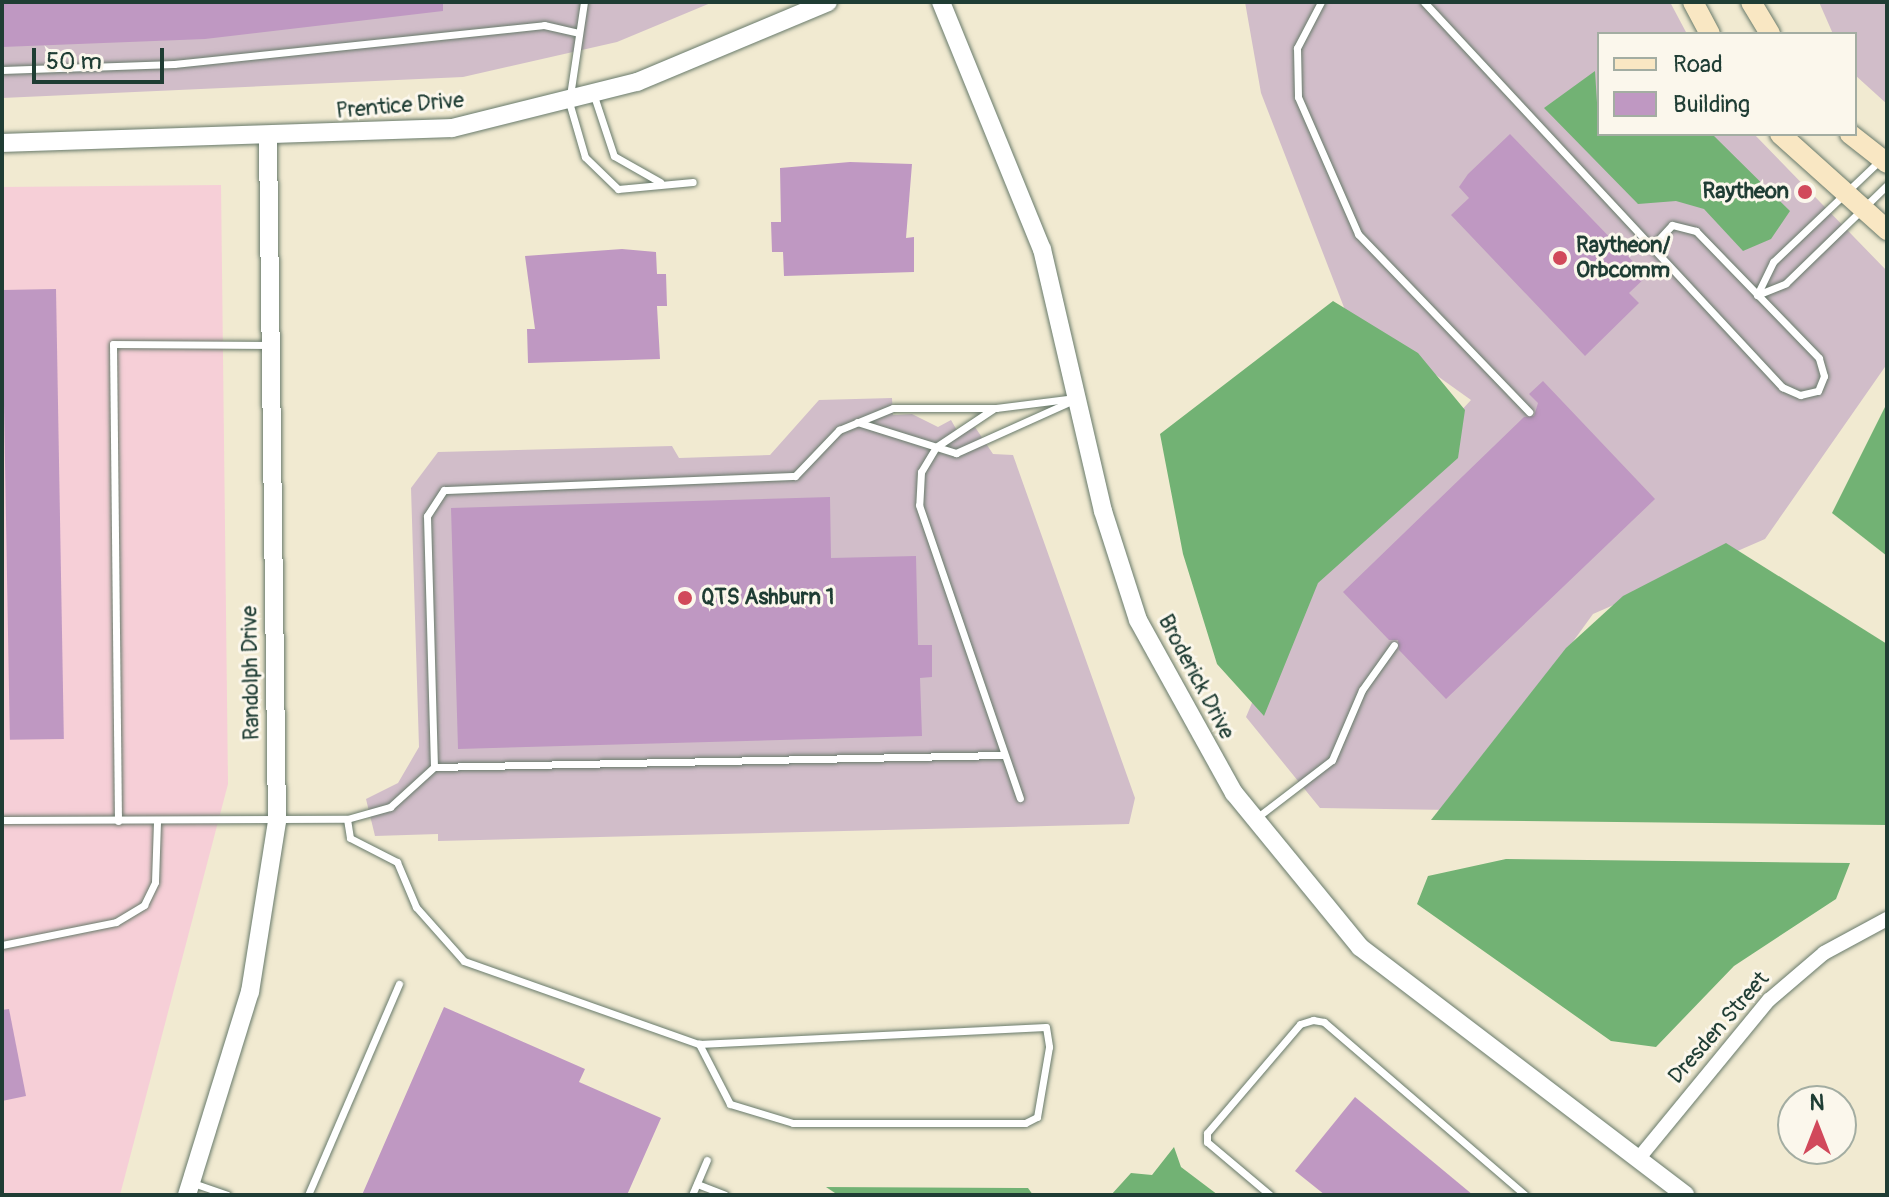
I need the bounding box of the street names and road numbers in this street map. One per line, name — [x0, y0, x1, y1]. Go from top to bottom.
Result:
street label: Prentice Drive — [335, 87, 465, 125]
street label: Randolph Drive — [237, 605, 265, 741]
street label: Broderick Drive — [1152, 610, 1240, 744]
street label: Dresden Street — [1663, 966, 1775, 1090]

